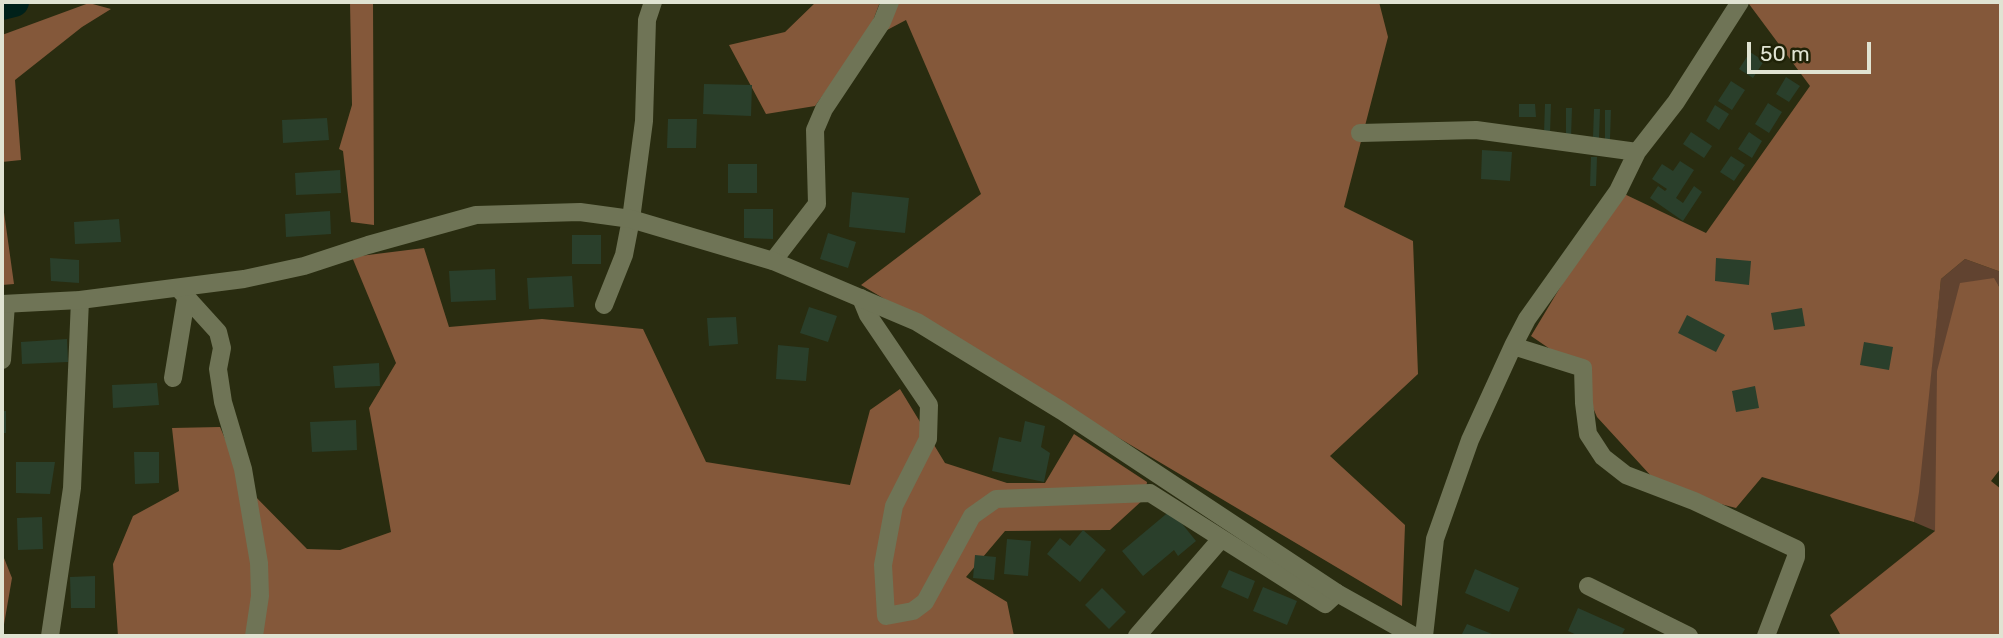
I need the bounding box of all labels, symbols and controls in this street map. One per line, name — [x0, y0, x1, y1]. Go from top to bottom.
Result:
scale bar — [1751, 28, 1875, 72]
text: 50 m — [1760, 41, 1810, 66]

